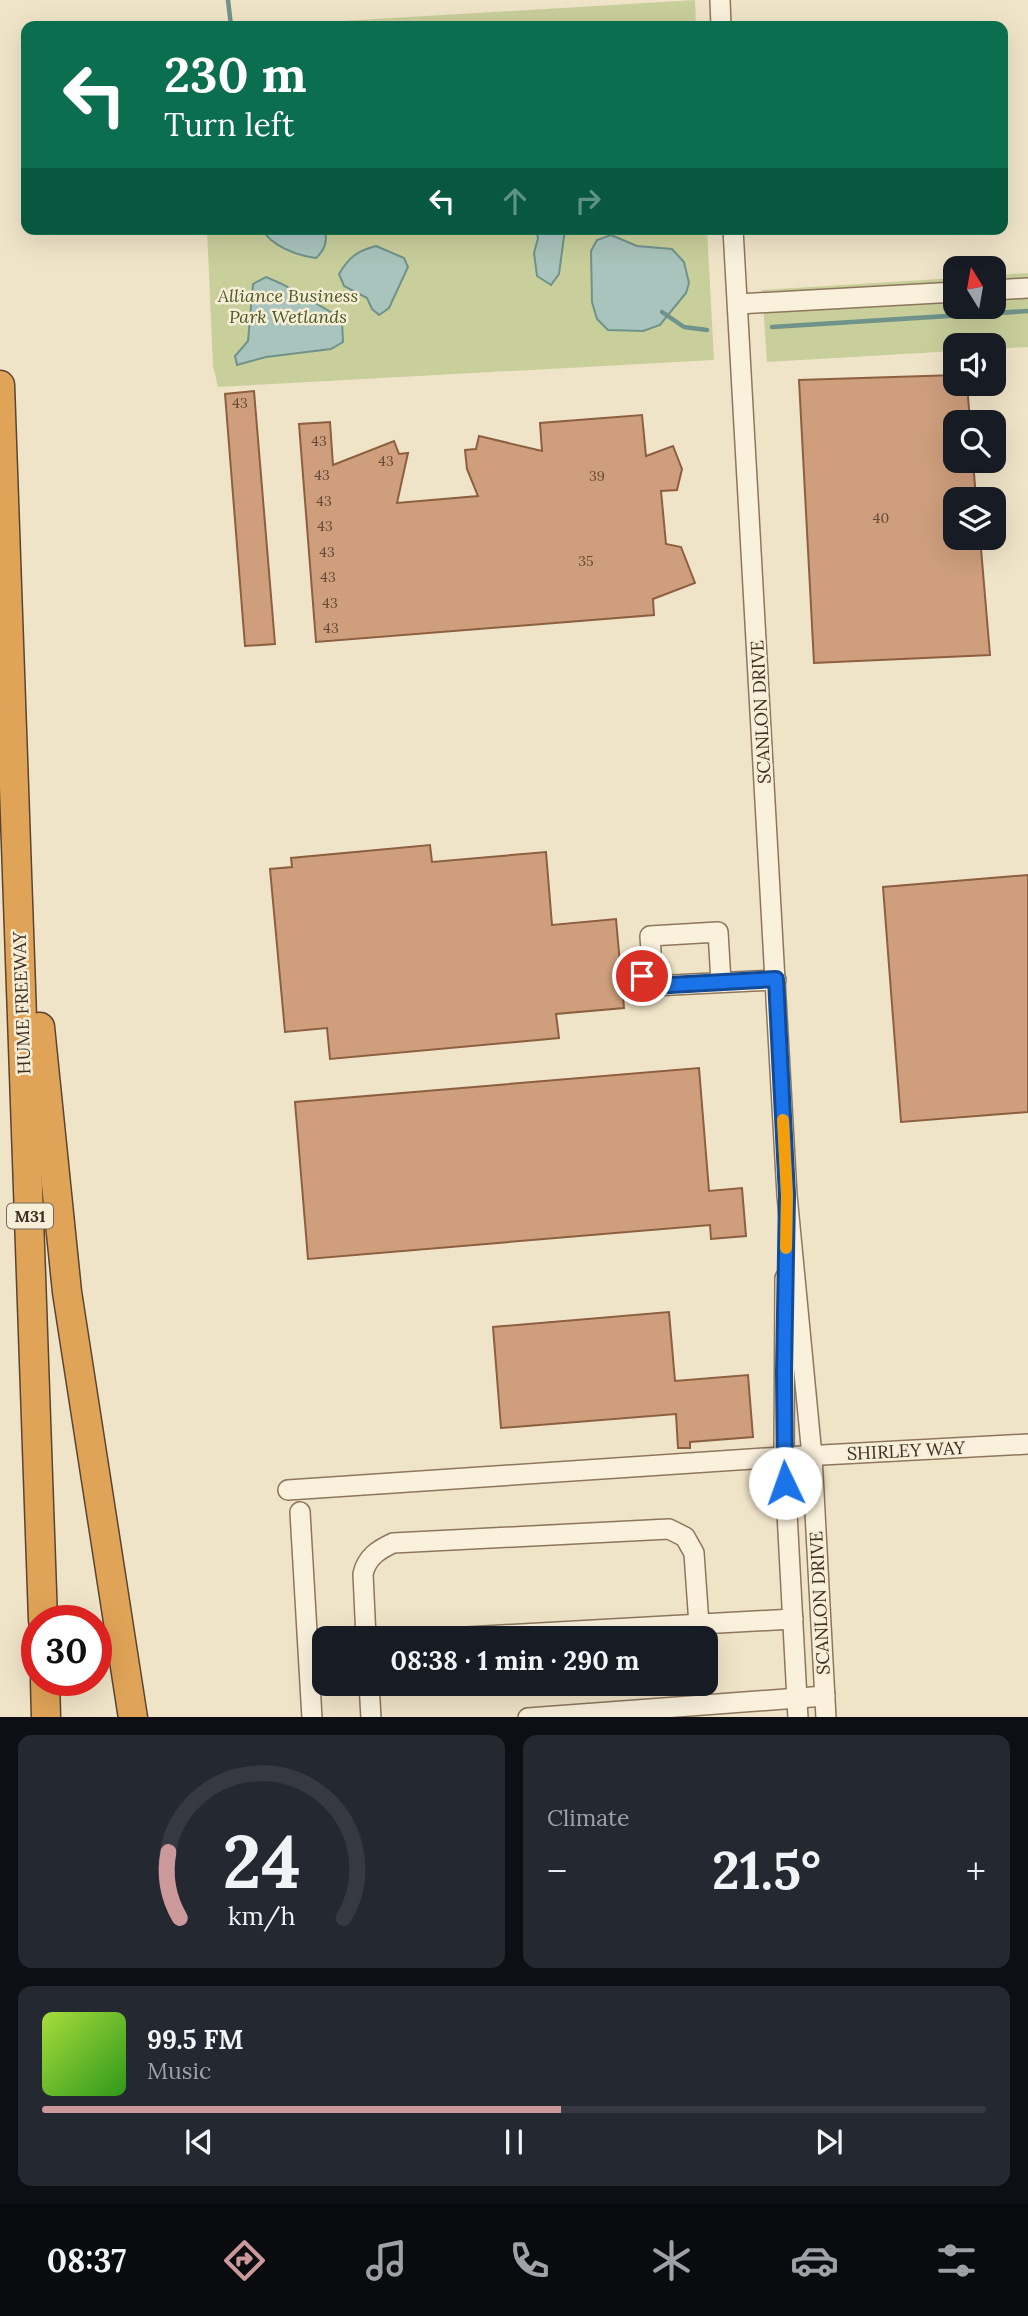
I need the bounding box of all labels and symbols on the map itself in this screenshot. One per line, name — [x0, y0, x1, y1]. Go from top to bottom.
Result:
north arrow — [943, 256, 1006, 318]
park label: Alliance Business Park Wetlands — [217, 284, 358, 328]
house number: 43 — [232, 394, 248, 412]
house number: 43 — [311, 432, 327, 450]
house number: 43 — [378, 452, 394, 470]
house number: 43 — [314, 466, 330, 484]
house number: 39 — [589, 467, 605, 485]
house number: 43 — [316, 492, 332, 510]
house number: 40 — [873, 509, 889, 527]
house number: 43 — [317, 517, 333, 535]
house number: 43 — [319, 543, 335, 561]
house number: 35 — [578, 552, 594, 570]
house number: 43 — [320, 568, 336, 586]
house number: 43 — [322, 594, 338, 612]
house number: 43 — [323, 619, 339, 637]
street label: SCANLON DRIVE — [745, 640, 776, 784]
street label: HUME FREEWAY — [7, 931, 35, 1075]
pin — [612, 946, 672, 1006]
road number: M31 — [7, 1204, 53, 1228]
street label: SHIRLEY WAY — [846, 1436, 966, 1465]
position arrow — [748, 1446, 822, 1520]
street label: SCANLON DRIVE — [804, 1531, 835, 1675]
speed limit sign: 30 — [21, 1605, 112, 1696]

